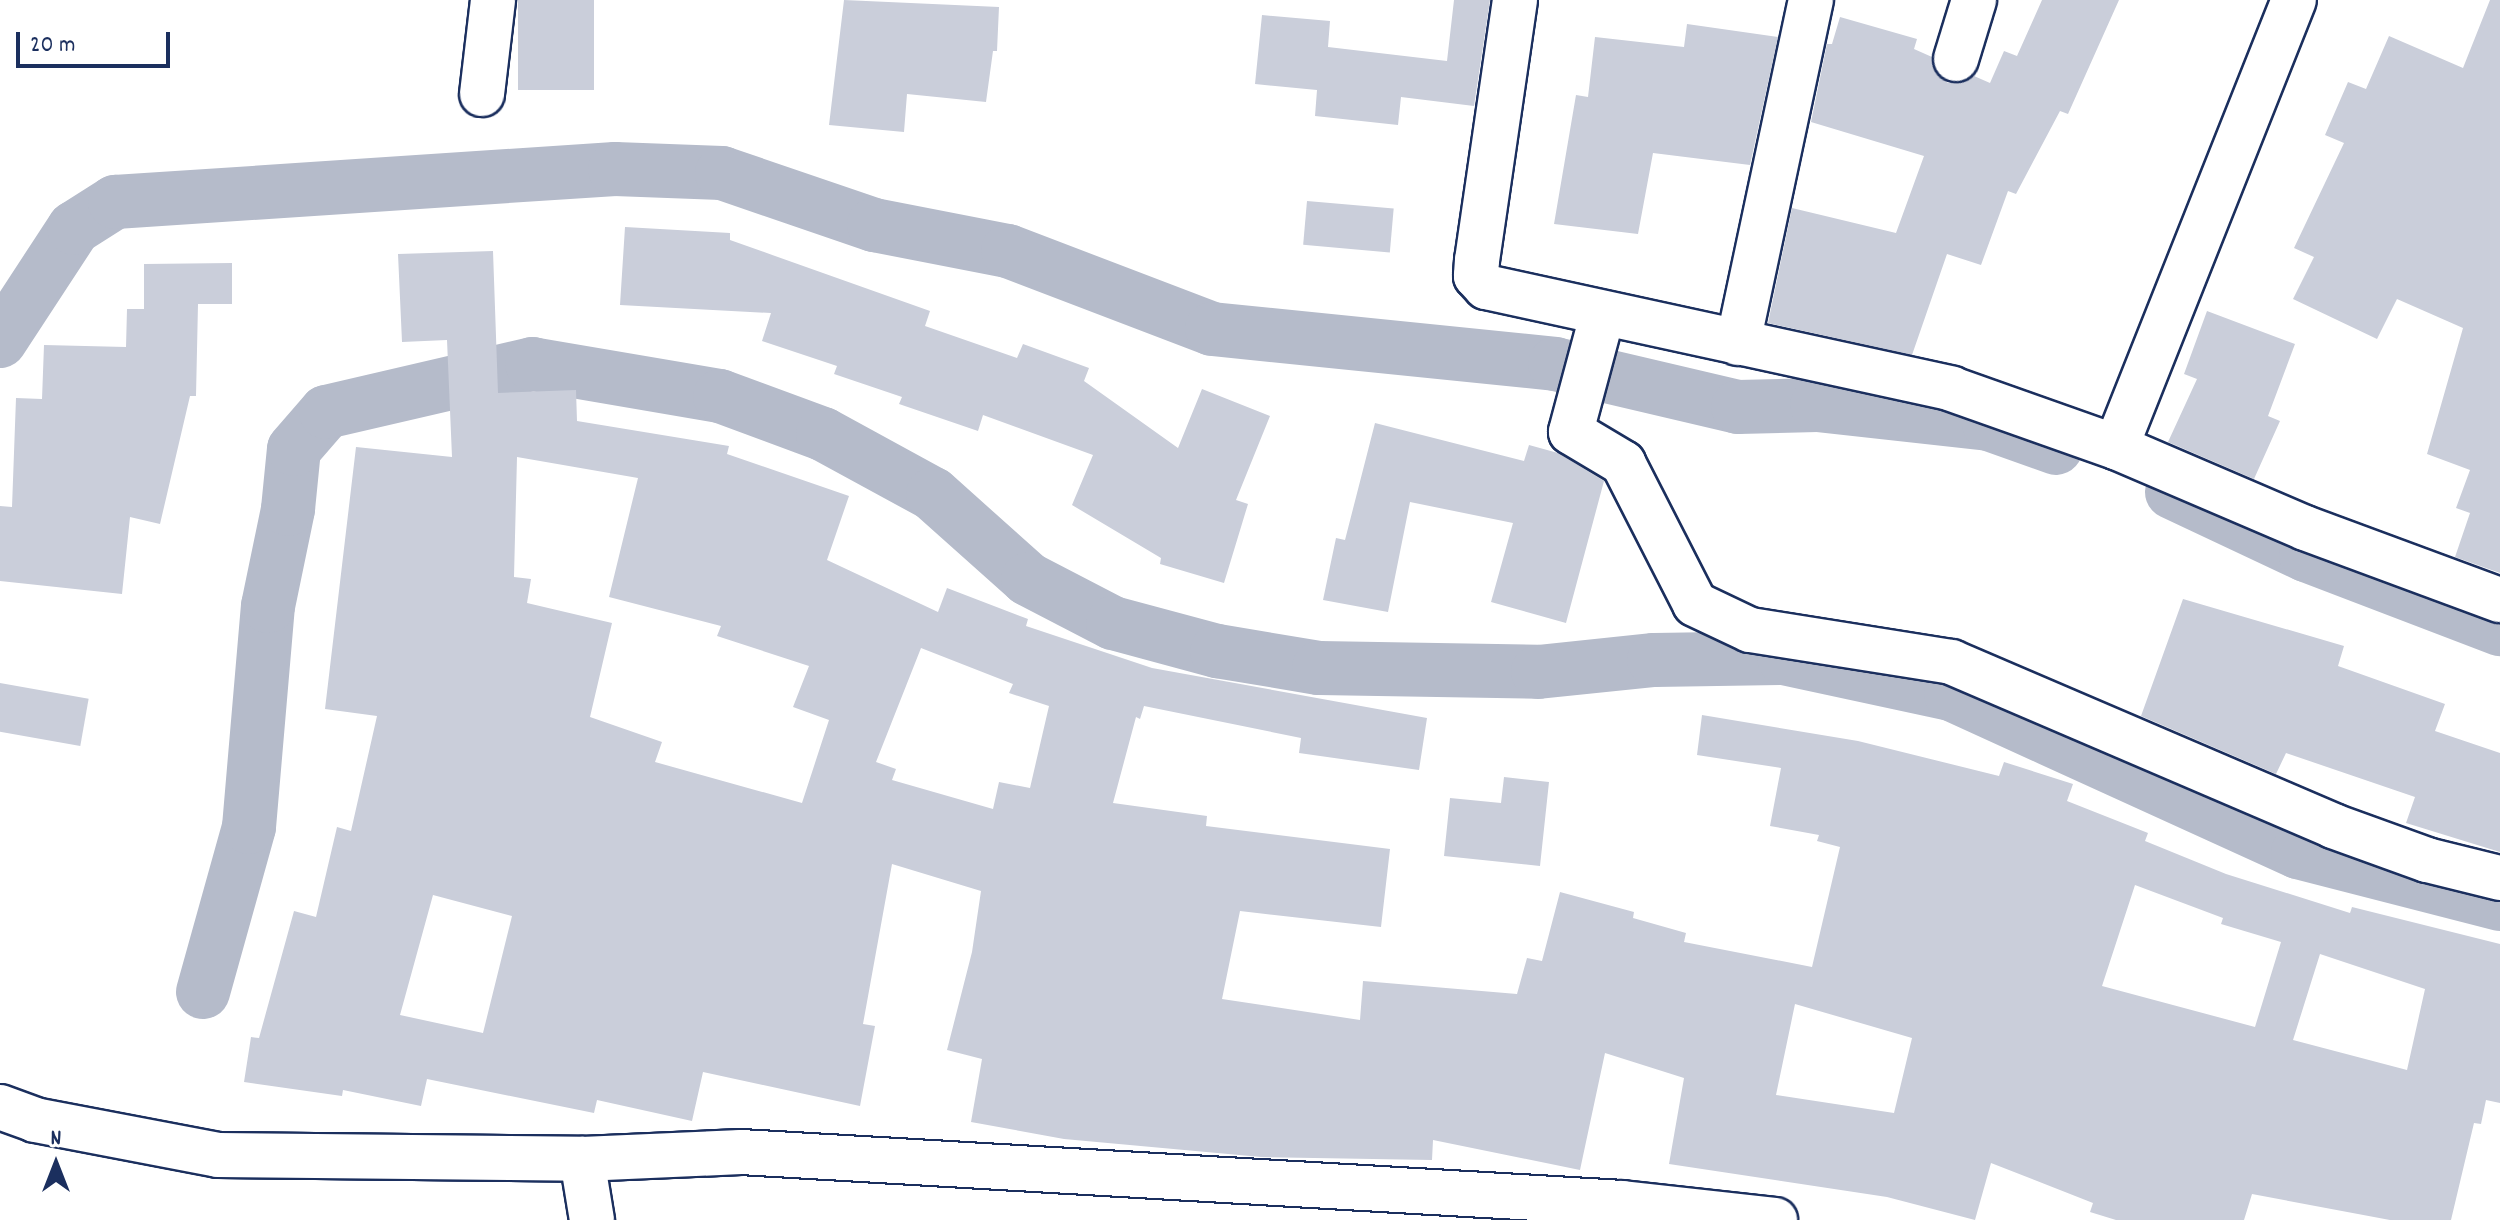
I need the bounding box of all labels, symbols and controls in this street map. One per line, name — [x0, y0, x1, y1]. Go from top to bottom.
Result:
scale bar — [20, 16, 174, 66]
text: 20 m — [30, 29, 76, 63]
north arrow — [16, 1124, 96, 1204]
text: N — [51, 1124, 61, 1155]

